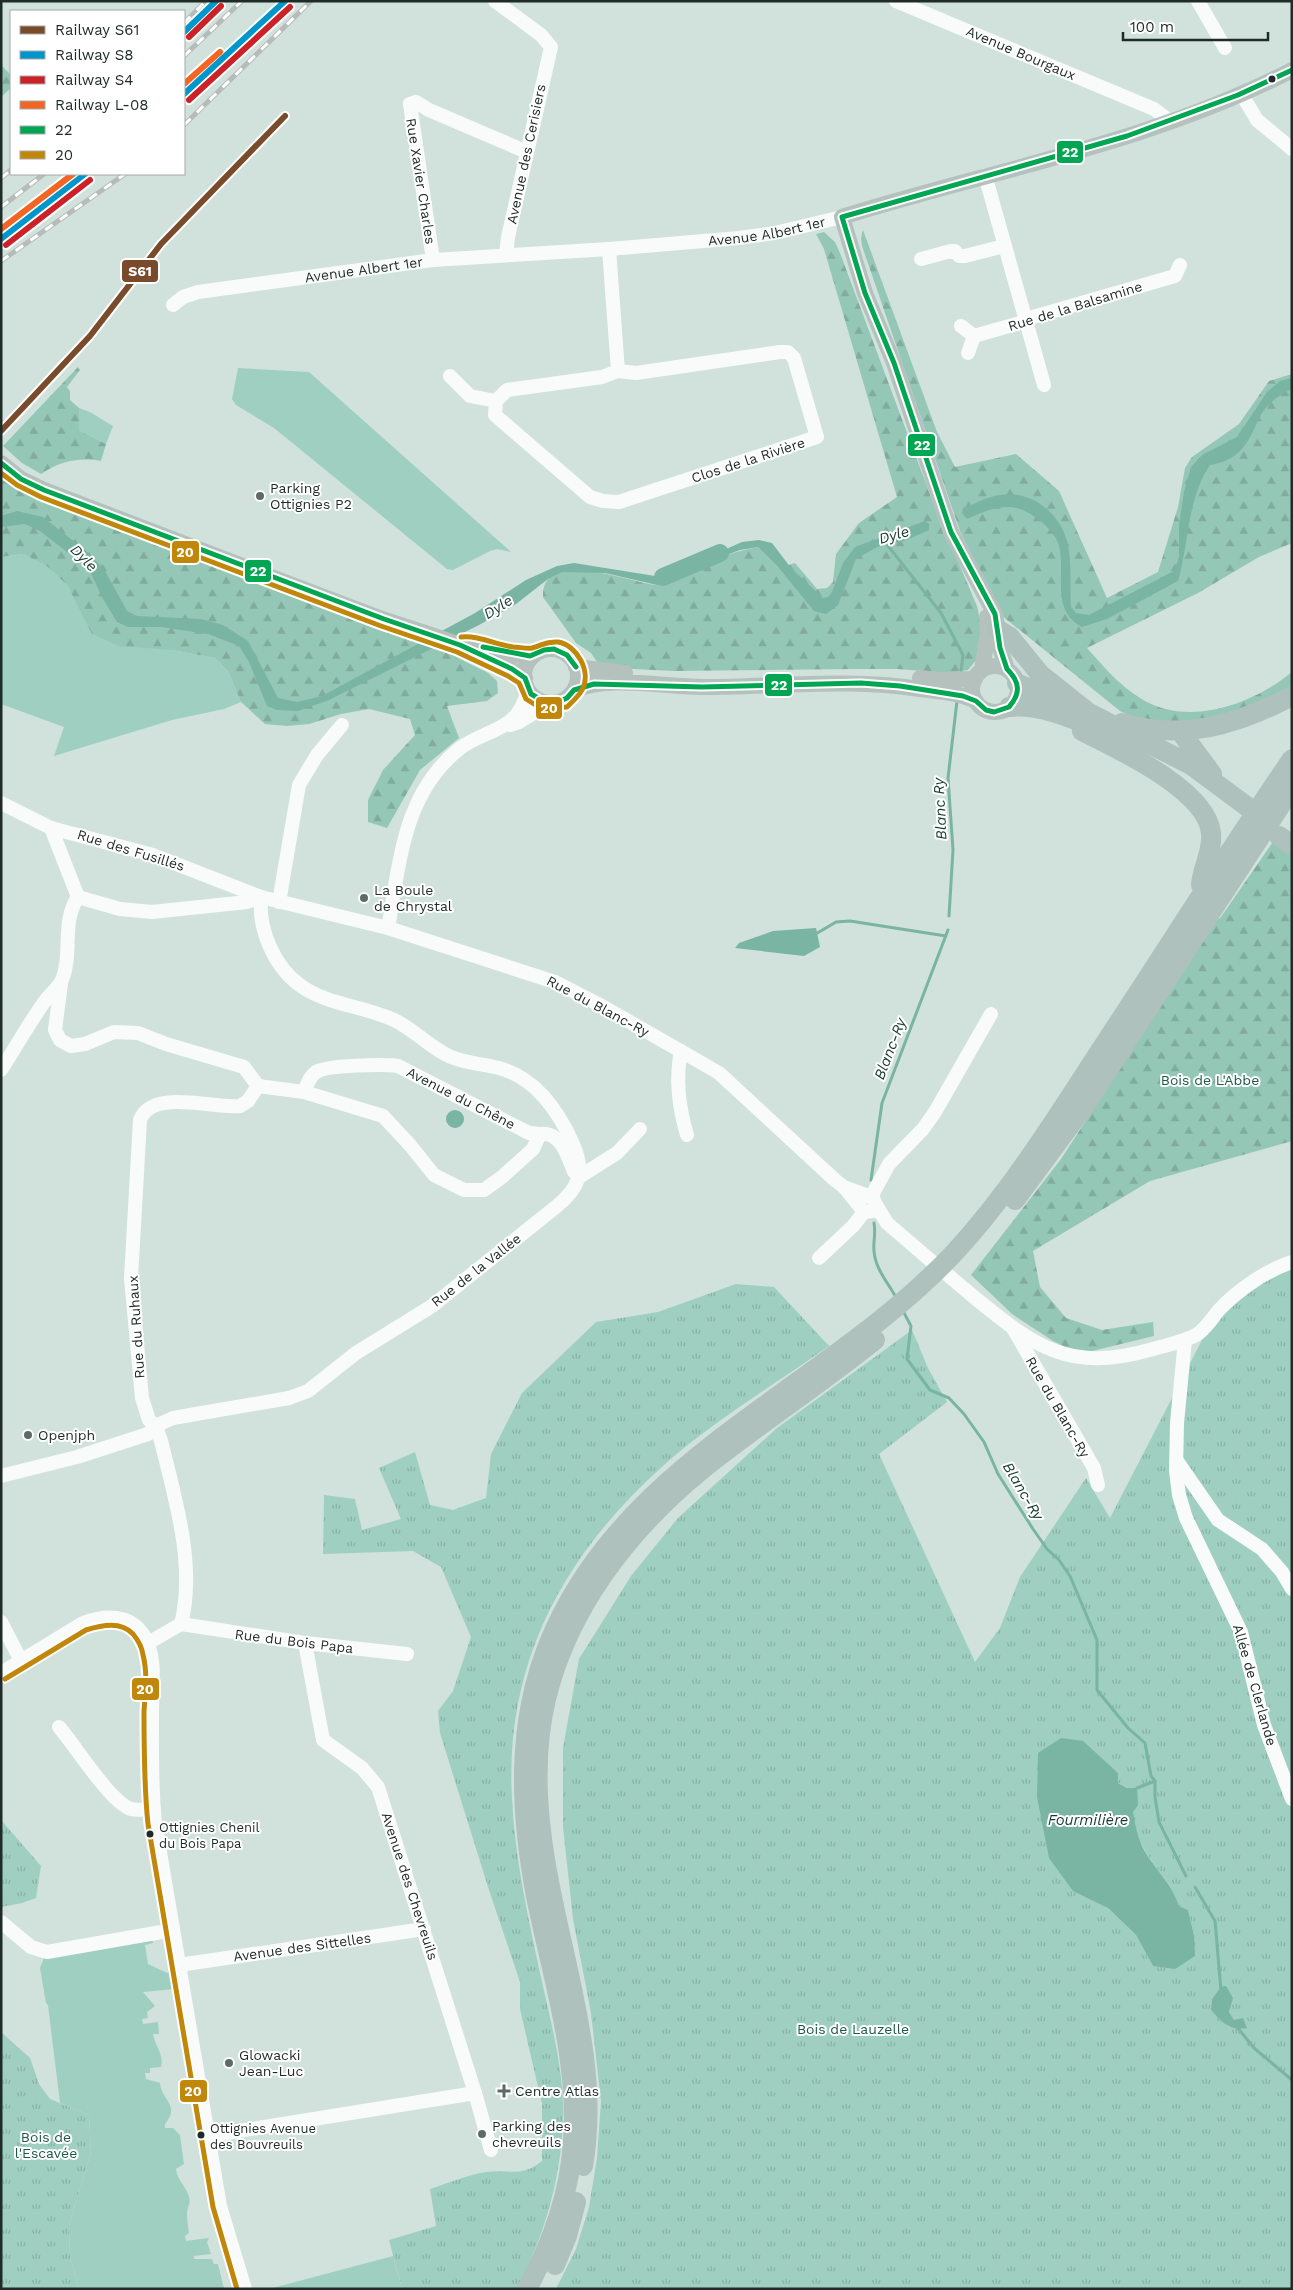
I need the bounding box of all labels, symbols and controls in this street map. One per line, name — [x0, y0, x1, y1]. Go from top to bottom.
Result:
legend — [10, 10, 185, 175]
scale bar — [1123, 10, 1268, 42]
text: 100 m — [1130, 18, 1174, 36]
text: Railway S61 — [55, 21, 139, 39]
street label: Avenue Bourgaux — [964, 23, 1078, 83]
text: Railway S8 — [55, 46, 134, 64]
text: Railway S4 — [55, 71, 133, 89]
unlabelled marker — [1267, 74, 1277, 84]
street label: Avenue des Cerisiers — [503, 83, 549, 225]
text: Railway L-08 — [55, 96, 149, 114]
street label: Rue Xavier Charles — [403, 117, 439, 245]
text: 22 — [55, 121, 73, 139]
line badge: 22 — [1056, 140, 1084, 164]
text: 22 — [1062, 144, 1078, 160]
text: 20 — [55, 146, 73, 164]
street label: Avenue Albert 1er — [707, 213, 827, 249]
street label: Avenue Albert 1er — [304, 253, 424, 285]
line badge: S61 — [121, 259, 159, 283]
text: S61 — [128, 263, 152, 279]
street label: Rue de la Balsamine — [1006, 278, 1144, 334]
line badge: 22 — [907, 433, 936, 457]
street label: Clos de la Rivière — [689, 434, 807, 486]
text: 22 — [914, 437, 930, 453]
place label: Parking Ottignies P2 — [270, 480, 352, 512]
marker: Parking Ottignies P2 — [254, 490, 266, 502]
water label: Dyle — [877, 522, 911, 548]
line badge: 20 — [171, 540, 200, 564]
water label: Dyle — [67, 541, 101, 575]
text: 20 — [176, 544, 194, 560]
line badge: 22 — [244, 559, 272, 583]
text: 22 — [250, 563, 266, 579]
water label: Dyle — [480, 591, 516, 623]
line badge: 22 — [764, 673, 793, 697]
text: 22 — [771, 677, 787, 693]
line badge: 20 — [535, 696, 563, 720]
text: 20 — [540, 700, 558, 716]
water label: Blanc Ry — [929, 776, 951, 840]
street label: Rue des Fusillés — [75, 826, 187, 874]
place label: La Boule de Chrystal — [374, 882, 453, 914]
marker: La Boule de Chrystal — [358, 892, 370, 904]
street label: Rue du Blanc-Ry — [544, 972, 653, 1040]
water label: Blanc-Ry — [870, 1014, 910, 1082]
street label: Avenue du Chêne — [404, 1064, 518, 1132]
park label: Bois de L'Abbe — [1161, 1072, 1259, 1088]
street label: Rue de la Vallée — [428, 1230, 524, 1310]
street label: Rue du Ruhaux — [124, 1275, 148, 1379]
street label: Rue du Blanc-Ry — [1023, 1354, 1094, 1461]
place label: Openjph — [38, 1427, 95, 1443]
marker: Openjph — [22, 1429, 34, 1441]
water label: Blanc-Ry — [999, 1459, 1048, 1524]
street label: Allée de Clerlande — [1230, 1622, 1280, 1748]
street label: Rue du Bois Papa — [234, 1626, 354, 1656]
line badge: 20 — [131, 1677, 160, 1701]
text: 20 — [136, 1681, 154, 1697]
street label: Avenue des Chevreuils — [379, 1810, 441, 1962]
water label: Fourmilière — [1048, 1811, 1128, 1829]
place label: Ottignies Chenil du Bois Papa — [159, 1820, 259, 1851]
marker: Ottignies Chenil du Bois Papa — [145, 1829, 155, 1839]
street label: Avenue des Sittelles — [232, 1929, 372, 1965]
park label: Bois de Lauzelle — [797, 2021, 909, 2037]
place label: Glowacki Jean-Luc — [239, 2047, 303, 2079]
marker: Glowacki Jean-Luc — [223, 2057, 235, 2069]
line badge: 20 — [179, 2079, 208, 2103]
text: 20 — [184, 2083, 202, 2099]
place label: Centre Atlas — [515, 2083, 599, 2099]
marker: Centre Atlas — [497, 2084, 511, 2098]
place label: Parking des chevreuils — [492, 2118, 571, 2150]
place label: Ottignies Avenue des Bouvreuils — [210, 2121, 316, 2152]
marker: Parking des chevreuils — [476, 2128, 488, 2140]
park label: Bois de l'Escavée — [15, 2129, 77, 2161]
marker: Ottignies Avenue des Bouvreuils — [196, 2130, 206, 2140]

